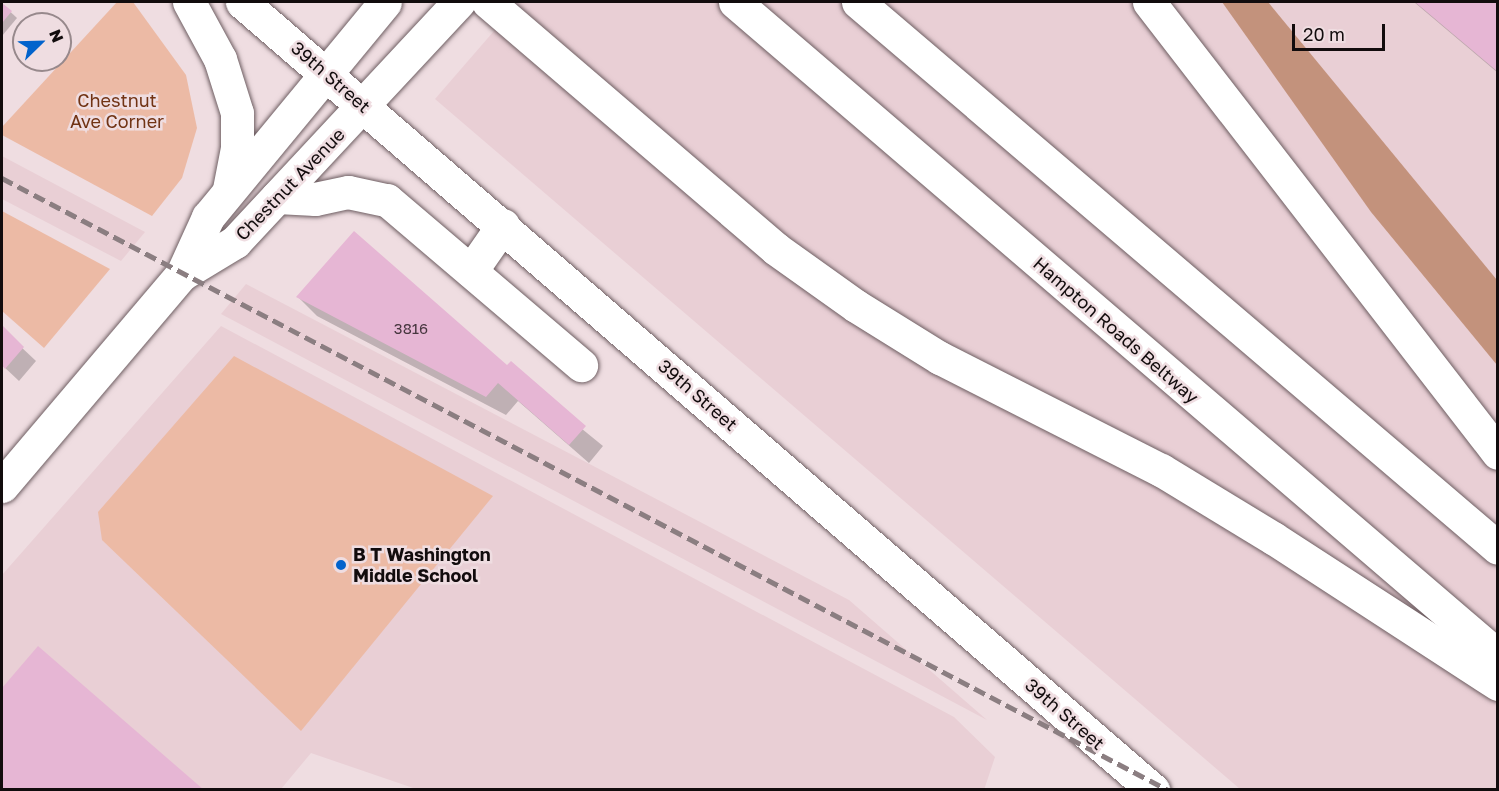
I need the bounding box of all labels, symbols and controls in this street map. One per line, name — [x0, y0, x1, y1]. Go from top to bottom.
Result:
north arrow — [12, 12, 72, 72]
scale bar — [1295, 12, 1388, 50]
text: 20 m — [1303, 23, 1345, 45]
text: N — [45, 26, 68, 45]
street label: 39th Street — [287, 37, 375, 117]
park label: Chestnut Ave Corner — [70, 90, 164, 132]
street label: Chestnut Avenue — [231, 123, 349, 245]
street label: Hampton Roads Beltway — [1029, 252, 1203, 408]
house number: 3816 — [394, 320, 428, 338]
street label: 39th Street — [654, 355, 742, 435]
place label: B T Washington Middle School — [353, 544, 491, 586]
marker: B T Washington Middle School — [334, 558, 348, 572]
street label: 39th Street — [1021, 674, 1109, 754]

